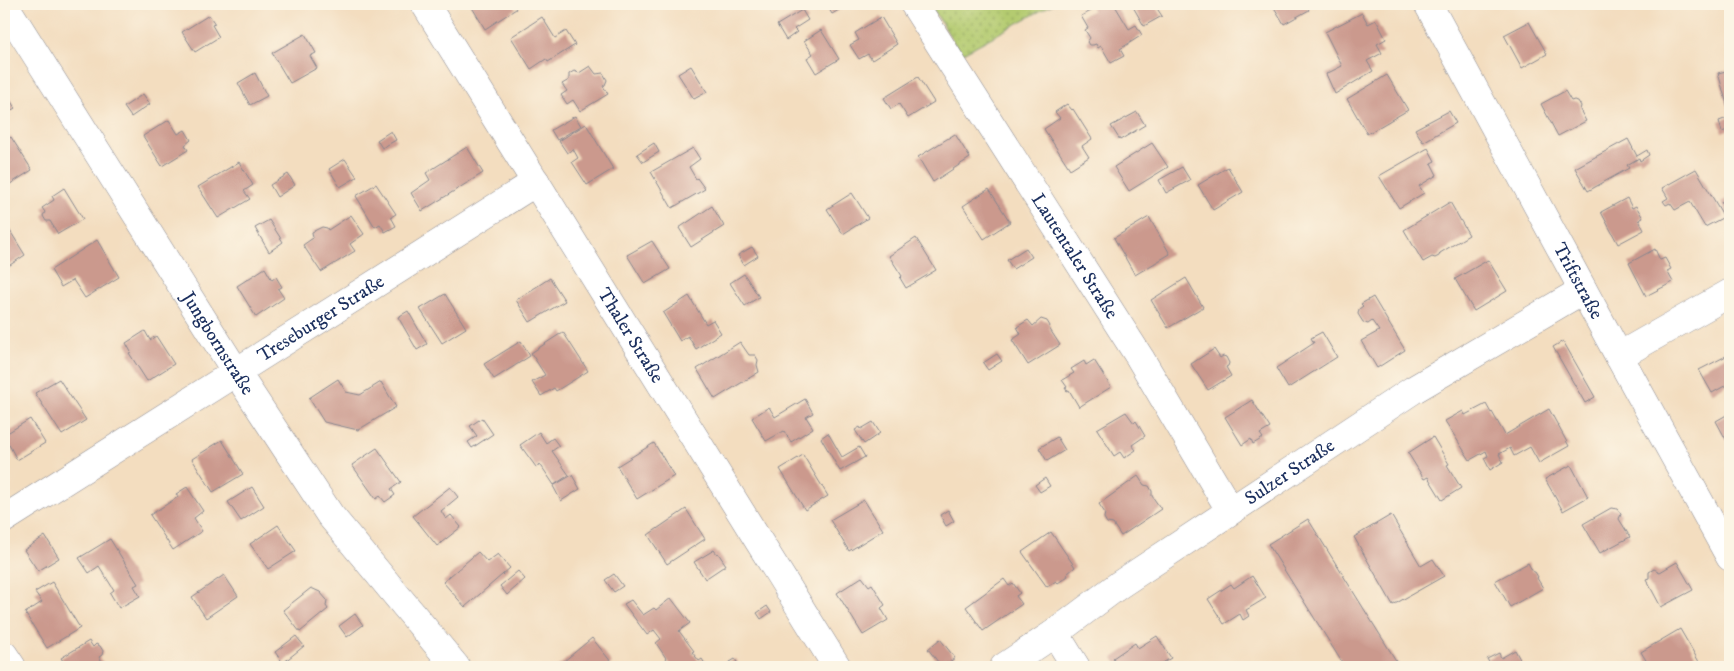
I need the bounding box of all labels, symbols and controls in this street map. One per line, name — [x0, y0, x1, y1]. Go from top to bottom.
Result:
street label: Lautentaler Straße — [1026, 189, 1123, 323]
street label: Triftstraße — [1548, 239, 1608, 323]
street label: Treseburger Straße — [253, 270, 389, 367]
street label: Thaler Straße — [593, 283, 669, 387]
street label: Jungbornstraße — [176, 286, 259, 399]
street label: Sulzer Straße — [1240, 434, 1339, 510]

